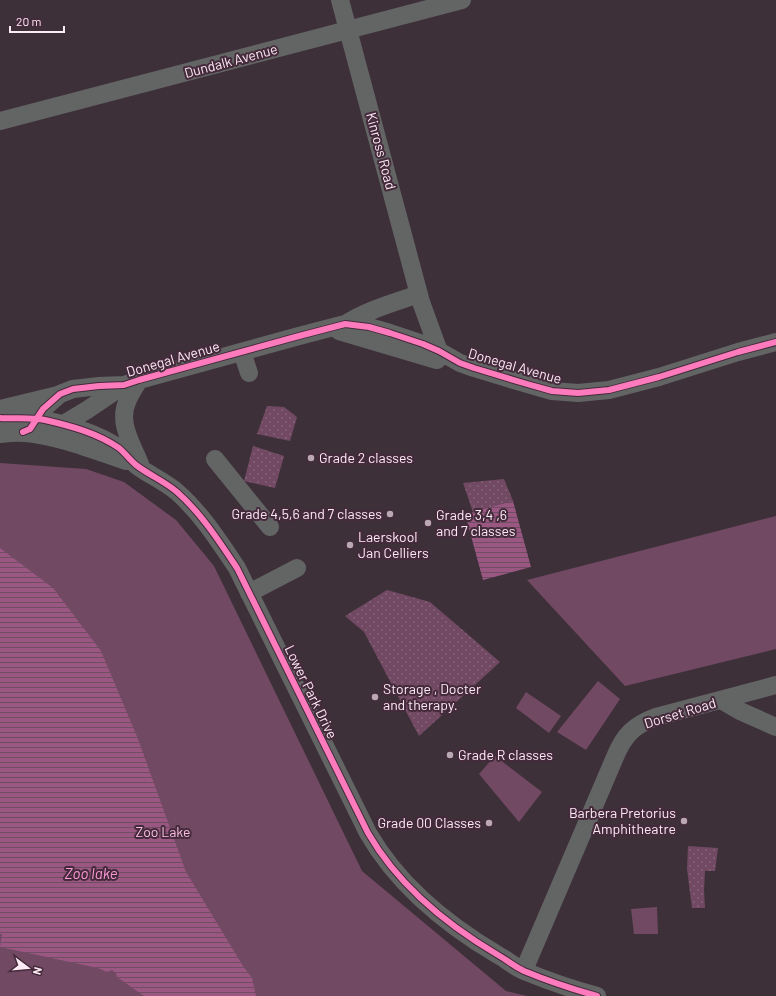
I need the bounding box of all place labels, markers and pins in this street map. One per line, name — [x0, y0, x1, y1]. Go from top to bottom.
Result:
place label: Grade 2 classes — [319, 449, 413, 466]
marker: Grade 2 classes — [306, 453, 316, 463]
place label: Grade 4,5,6 and 7 classes — [232, 505, 382, 522]
place label: Grade 3,4 ,6 and 7 classes — [436, 506, 516, 539]
marker: Grade 4,5,6 and 7 classes — [385, 509, 395, 519]
marker: Grade 3,4 ,6 and 7 classes — [423, 518, 433, 528]
place label: Laerskool Jan Celliers — [358, 528, 429, 561]
marker: Laerskool Jan Celliers — [345, 540, 355, 550]
place label: Storage , Docter and therapy. — [383, 680, 481, 713]
marker: Storage , Docter and therapy. — [370, 692, 380, 702]
place label: Grade R classes — [458, 746, 553, 763]
marker: Grade R classes — [445, 750, 455, 760]
place label: Barbera Pretorius Amphitheatre — [569, 804, 676, 837]
place label: Grade 00 Classes — [377, 814, 481, 831]
marker: Barbera Pretorius Amphitheatre — [679, 816, 689, 826]
marker: Grade 00 Classes — [484, 818, 494, 828]

